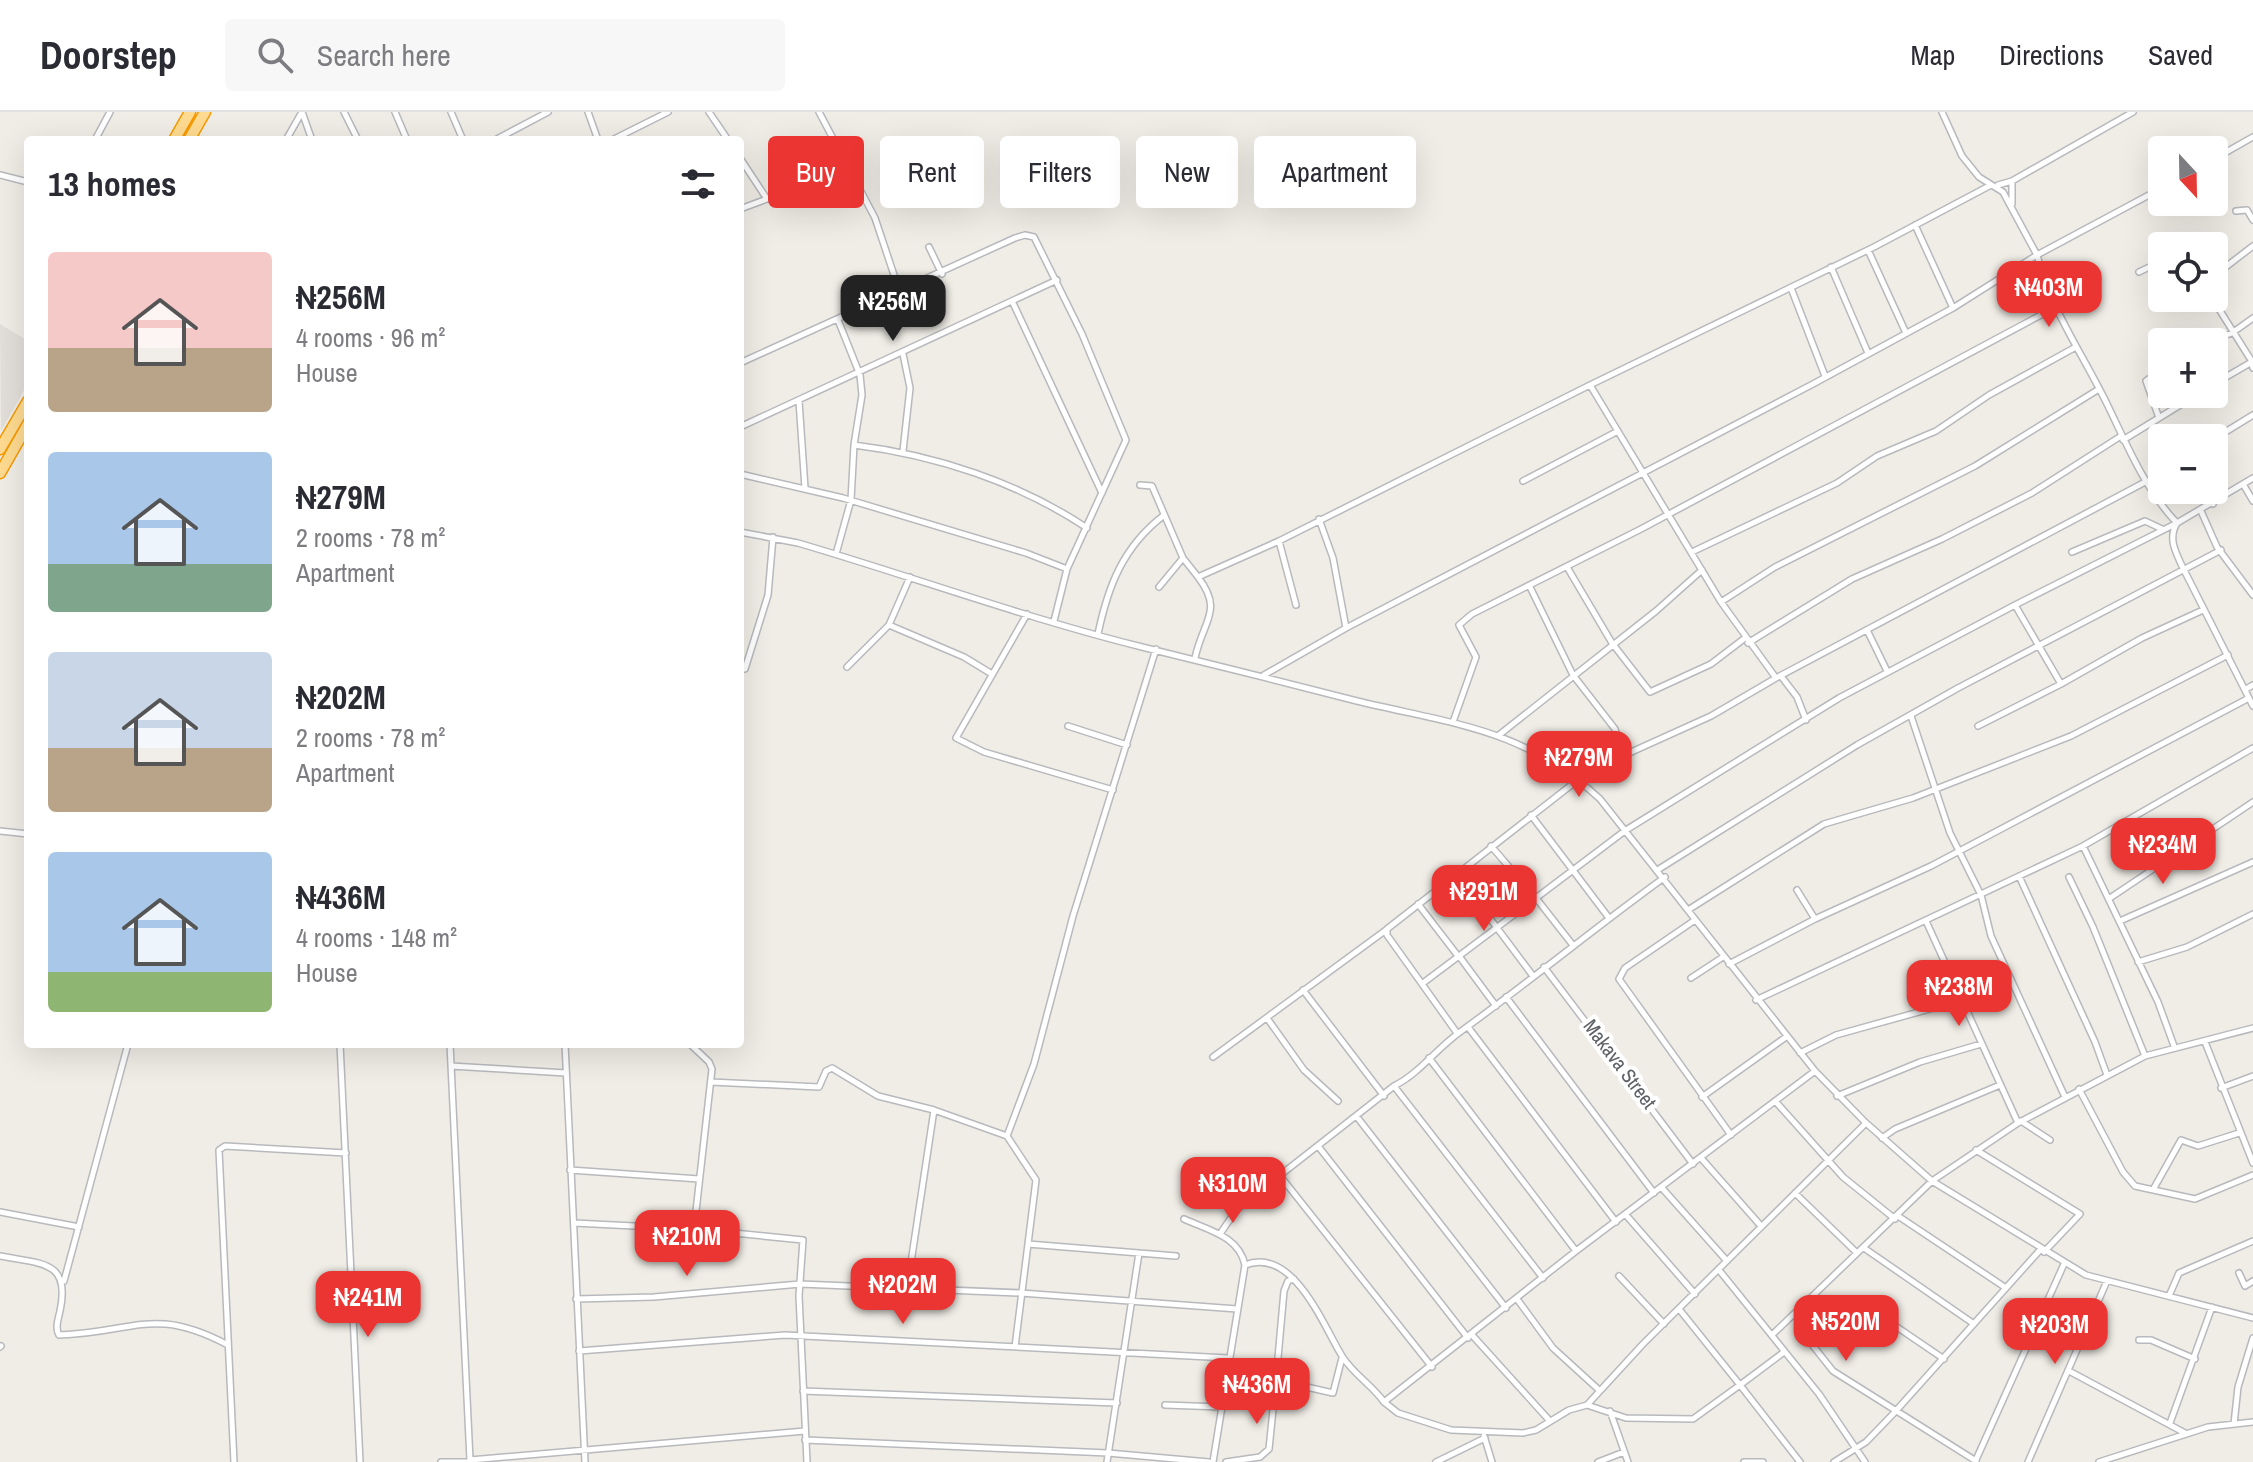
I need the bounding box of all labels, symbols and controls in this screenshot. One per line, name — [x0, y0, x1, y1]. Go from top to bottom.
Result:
search box — [225, 19, 785, 91]
text: Doorstep — [40, 30, 177, 81]
icon: search — [253, 33, 297, 77]
text: Search here — [317, 35, 451, 75]
text: Map — [1911, 36, 1955, 74]
text: Directions — [1999, 36, 2104, 74]
text: Saved — [2148, 36, 2213, 74]
chip: Buy — [768, 136, 864, 208]
chip: Rent — [880, 136, 984, 208]
chip: Filters — [1000, 136, 1120, 208]
chip: New — [1136, 136, 1238, 208]
chip: Apartment — [1254, 136, 1416, 208]
north arrow — [2148, 136, 2228, 216]
map controls — [2148, 136, 2228, 504]
text: 13 homes — [48, 161, 177, 207]
icon: filters — [676, 162, 720, 206]
button: locate — [2148, 232, 2228, 312]
pin: ₦403M — [1993, 261, 2105, 329]
text: ₦403M — [2015, 269, 2083, 304]
text: ₦256M — [296, 274, 386, 320]
pin: ₦256M — [837, 275, 949, 343]
text: ₦256M — [859, 283, 927, 318]
icon: home — [112, 284, 208, 380]
text: 4 rooms · 96 m² — [296, 320, 445, 355]
button: + — [2148, 328, 2228, 408]
text: House — [296, 355, 358, 390]
button: − — [2148, 424, 2228, 504]
text: ₦279M — [296, 474, 386, 520]
icon: home — [112, 484, 208, 580]
text: 2 rooms · 78 m² — [296, 520, 445, 555]
text: Apartment — [296, 555, 394, 590]
text: ₦202M — [296, 674, 386, 720]
icon: home — [112, 684, 208, 780]
text: 2 rooms · 78 m² — [296, 720, 445, 755]
pin: ₦279M — [1523, 731, 1635, 799]
text: ₦279M — [1545, 739, 1613, 774]
text: Apartment — [296, 755, 394, 790]
pin: ₦234M — [2107, 818, 2219, 886]
text: ₦234M — [2129, 826, 2197, 861]
pin: ₦291M — [1428, 865, 1540, 933]
text: ₦291M — [1450, 873, 1518, 908]
text: ₦436M — [296, 874, 386, 920]
icon: home — [112, 884, 208, 980]
text: 4 rooms · 148 m² — [296, 920, 457, 955]
text: House — [296, 955, 358, 990]
pin: ₦238M — [1903, 960, 2015, 1028]
text: ₦238M — [1925, 968, 1993, 1003]
street label: Makava Street — [1578, 1013, 1663, 1114]
pin: ₦310M — [1177, 1157, 1289, 1225]
text: ₦310M — [1199, 1165, 1267, 1200]
pin: ₦210M — [631, 1210, 743, 1278]
text: ₦210M — [653, 1218, 721, 1253]
pin: ₦202M — [847, 1258, 959, 1326]
text: ₦202M — [869, 1266, 937, 1301]
pin: ₦241M — [312, 1271, 424, 1339]
text: ₦241M — [334, 1279, 402, 1314]
pin: ₦520M — [1790, 1295, 1902, 1363]
pin: ₦203M — [1999, 1298, 2111, 1366]
text: ₦520M — [1812, 1303, 1880, 1338]
text: ₦203M — [2021, 1306, 2089, 1341]
pin: ₦436M — [1201, 1358, 1313, 1426]
text: ₦436M — [1223, 1366, 1291, 1401]

